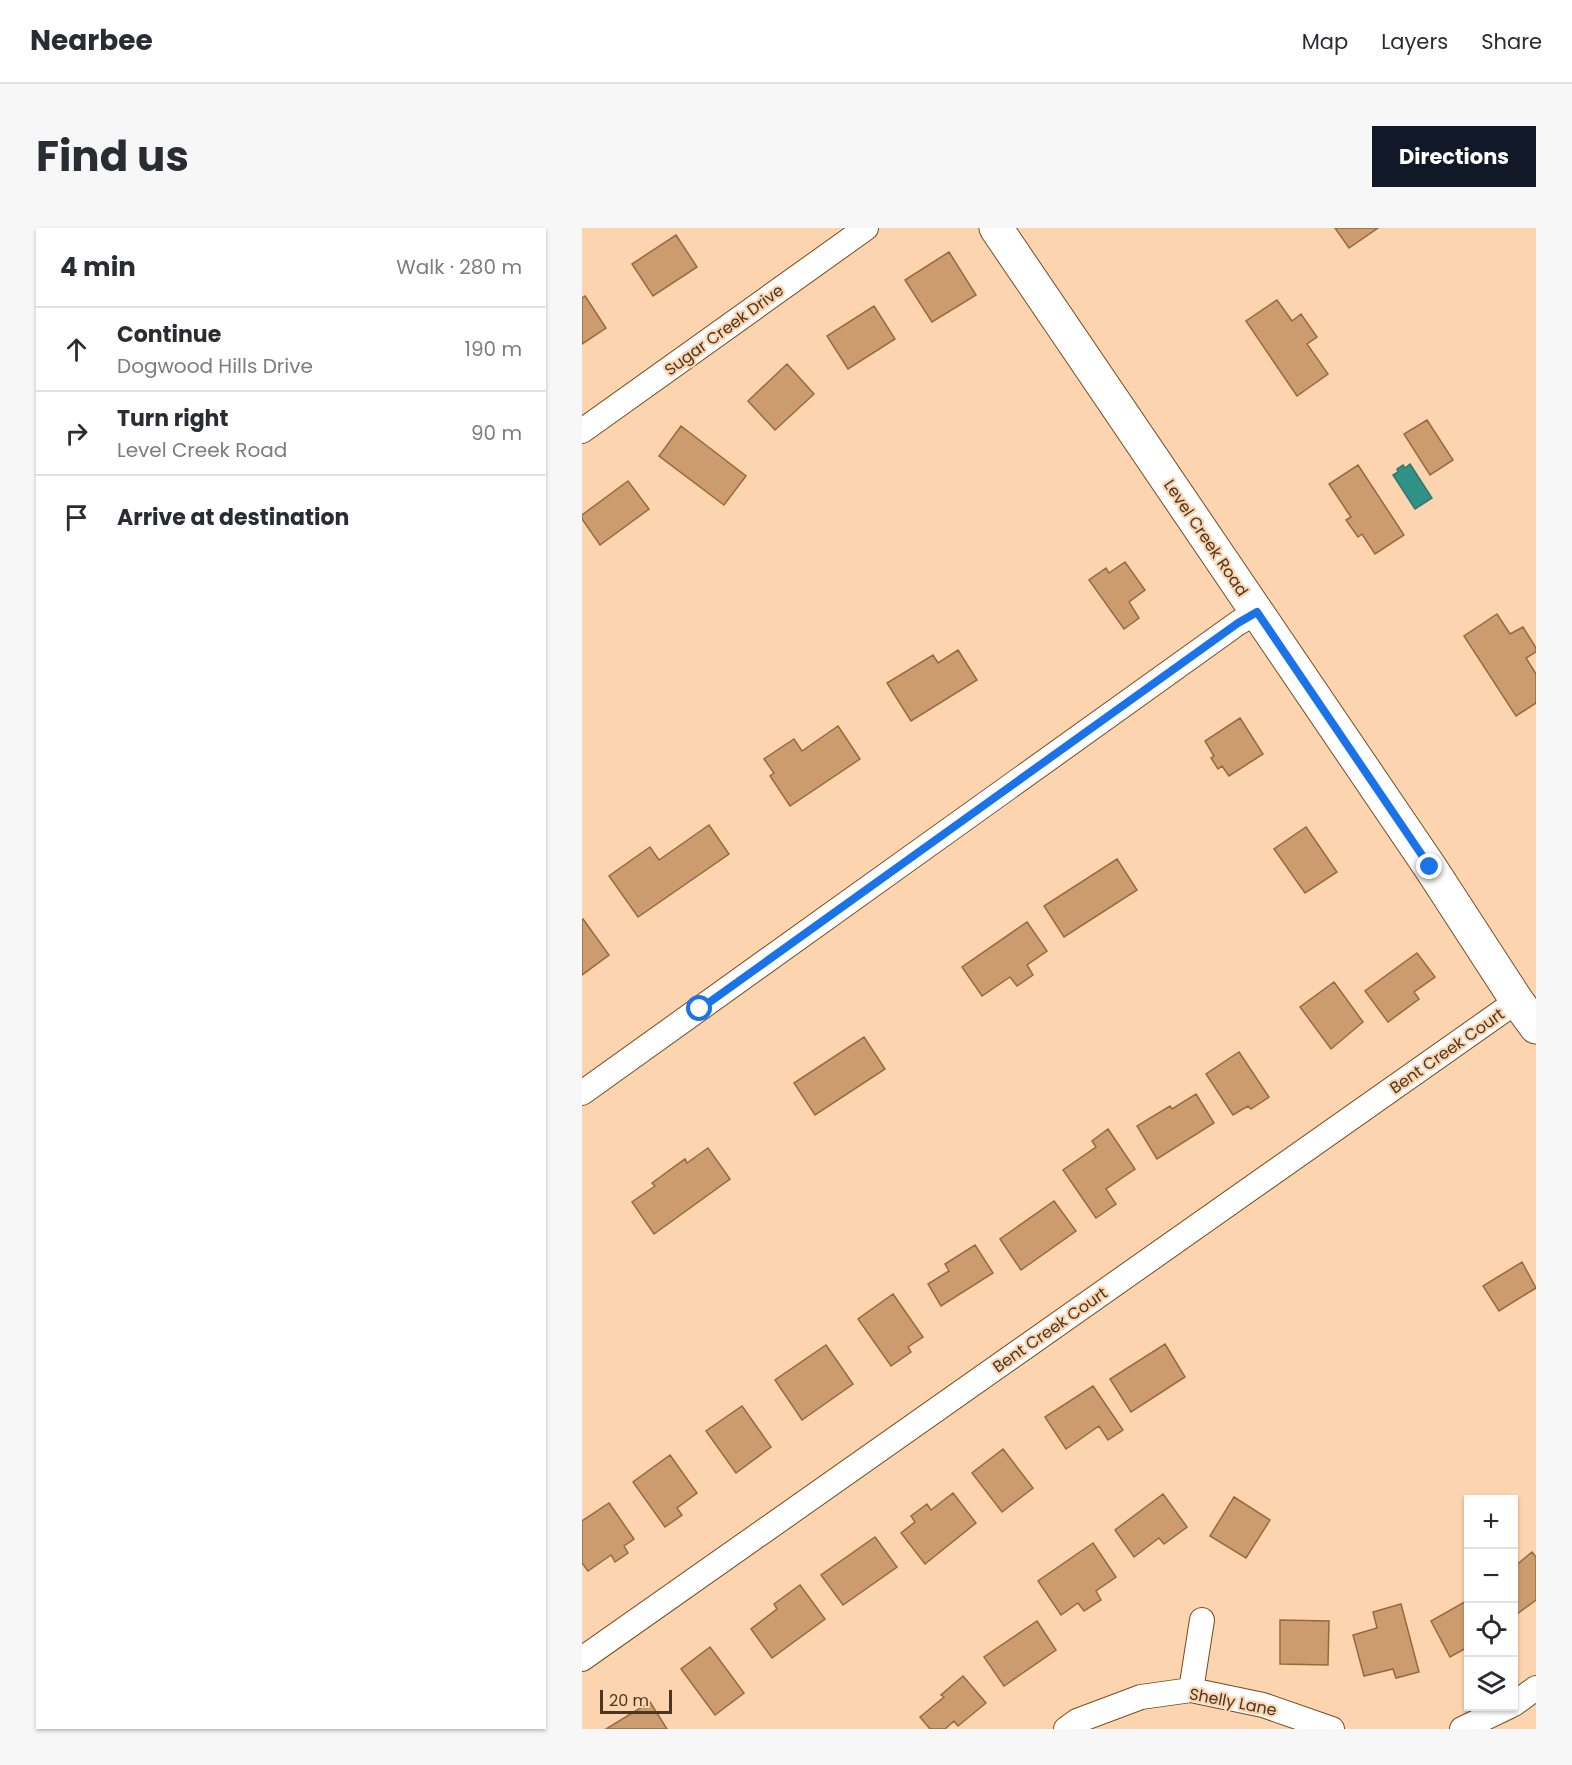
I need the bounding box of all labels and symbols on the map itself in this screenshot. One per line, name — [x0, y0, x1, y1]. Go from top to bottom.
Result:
street label: Sugar Creek Drive — [660, 279, 788, 381]
street label: Level Creek Road — [1158, 475, 1254, 601]
route end — [1416, 853, 1442, 879]
route start — [686, 995, 712, 1021]
street label: Bent Creek Court — [1385, 1003, 1509, 1099]
street label: Bent Creek Court — [988, 1282, 1112, 1378]
street label: Shelly Lane — [1187, 1682, 1279, 1722]
scale bar — [600, 1687, 672, 1714]

